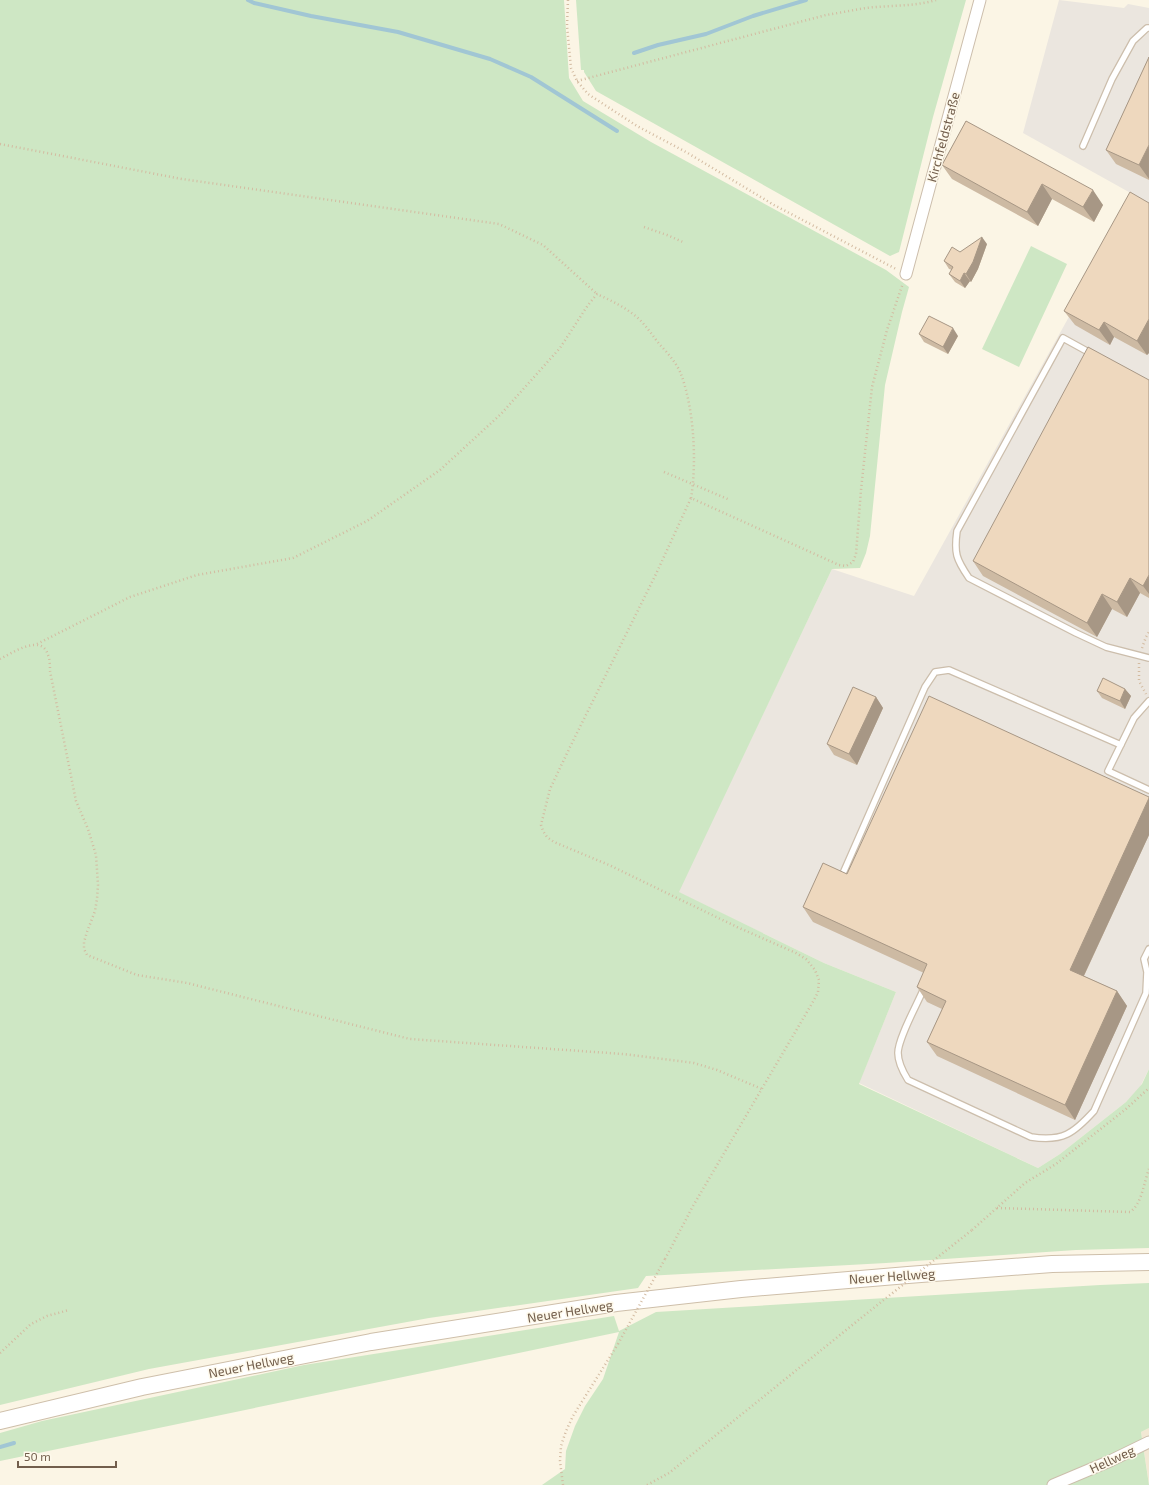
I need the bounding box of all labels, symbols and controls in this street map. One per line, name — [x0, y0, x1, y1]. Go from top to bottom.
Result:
street label: Kirchfeldstraße — [923, 90, 963, 184]
street label: Neuer Hellweg — [848, 1265, 936, 1287]
street label: Neuer Hellweg — [526, 1296, 614, 1326]
street label: Neuer Hellweg — [207, 1349, 295, 1381]
street label: Hellweg — [1087, 1442, 1137, 1476]
scale bar — [18, 1443, 116, 1469]
text: 50 m — [24, 1449, 51, 1463]

